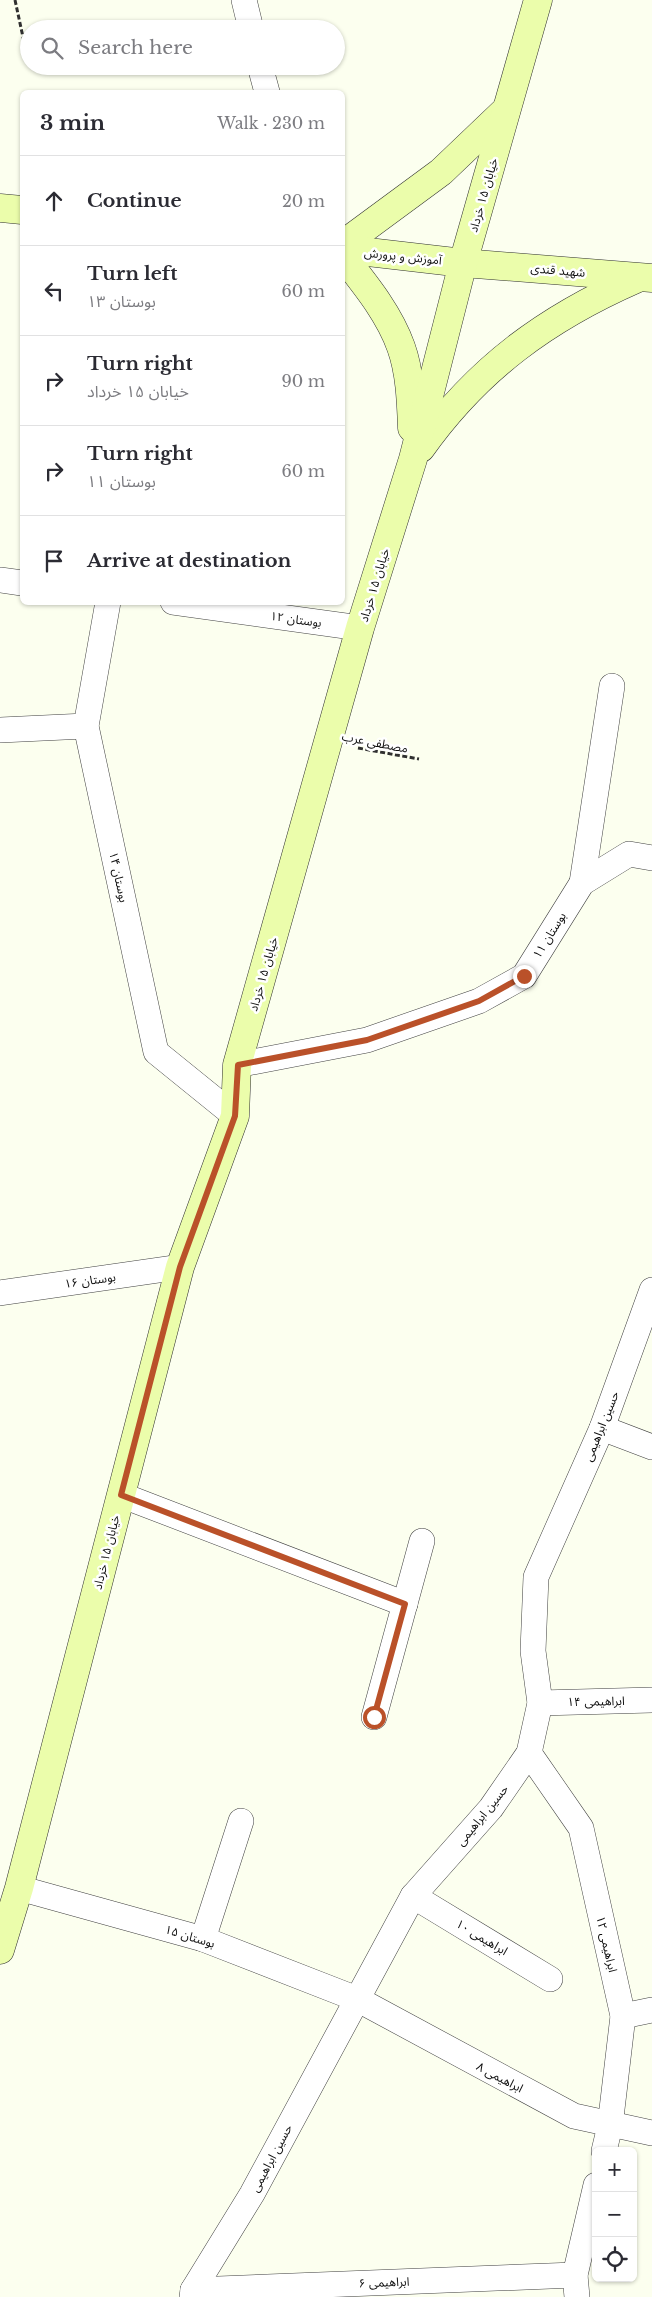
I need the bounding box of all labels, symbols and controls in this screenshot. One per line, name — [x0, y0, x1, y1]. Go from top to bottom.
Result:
search box — [20, 20, 345, 75]
icon: search — [38, 34, 66, 62]
text: Search here — [78, 36, 193, 59]
text: 3 min — [40, 110, 105, 136]
text: Walk · 230 m — [217, 113, 325, 133]
street label: خیابان ۱۵ خرداد — [465, 156, 501, 234]
icon: ahead — [40, 187, 68, 215]
text: Continue — [87, 189, 182, 212]
text: 20 m — [282, 191, 325, 211]
street label: آموزش و پرورش — [363, 244, 443, 269]
street label: شهید قندی — [530, 260, 586, 280]
text: Turn left — [87, 262, 178, 285]
icon: left — [40, 277, 68, 305]
text: 60 m — [282, 281, 325, 301]
text: بوستان ۱۳ — [87, 291, 156, 311]
text: Turn right — [87, 352, 193, 375]
icon: right — [40, 367, 68, 395]
text: 90 m — [282, 371, 325, 391]
text: خیابان ۱۵ خرداد — [87, 381, 189, 401]
text: Turn right — [87, 442, 193, 465]
icon: right — [40, 457, 68, 485]
text: 60 m — [282, 461, 325, 481]
text: بوستان ۱۱ — [87, 471, 156, 491]
street label: خیابان ۱۵ خرداد — [356, 546, 392, 624]
icon: arrive — [40, 547, 68, 575]
text: Arrive at destination — [87, 549, 291, 572]
street label: بوستان ۱۲ — [269, 608, 323, 630]
street label: مصطفی عرب — [341, 728, 409, 756]
street label: بوستان ۱۴ — [106, 850, 132, 904]
street label: بوستان ۱۱ — [529, 909, 569, 961]
street label: خیابان ۱۵ خرداد — [245, 935, 281, 1013]
route end — [513, 965, 536, 988]
street label: بوستان ۱۶ — [63, 1269, 117, 1291]
street label: حسین ابراهیمی — [580, 1389, 622, 1463]
street label: خیابان ۱۵ خرداد — [89, 1513, 123, 1591]
street label: ابراهیمی ۱۴ — [567, 1693, 625, 1709]
route start — [363, 1706, 386, 1729]
street label: حسین ابراهیمی — [453, 1781, 511, 1849]
street label: ابراهیمی ۱۲ — [593, 1914, 621, 1974]
street label: ابراهیمی ۱۰ — [453, 1916, 511, 1958]
street label: بوستان ۱۵ — [163, 1921, 217, 1951]
street label: ابراهیمی ۸ — [474, 2058, 526, 2096]
street label: حسین ابراهیمی — [247, 2122, 295, 2194]
map controls — [592, 2147, 637, 2282]
button: + — [592, 2147, 637, 2192]
button: − — [592, 2192, 637, 2237]
button: locate — [592, 2237, 637, 2282]
street label: ابراهیمی ۶ — [358, 2274, 410, 2290]

